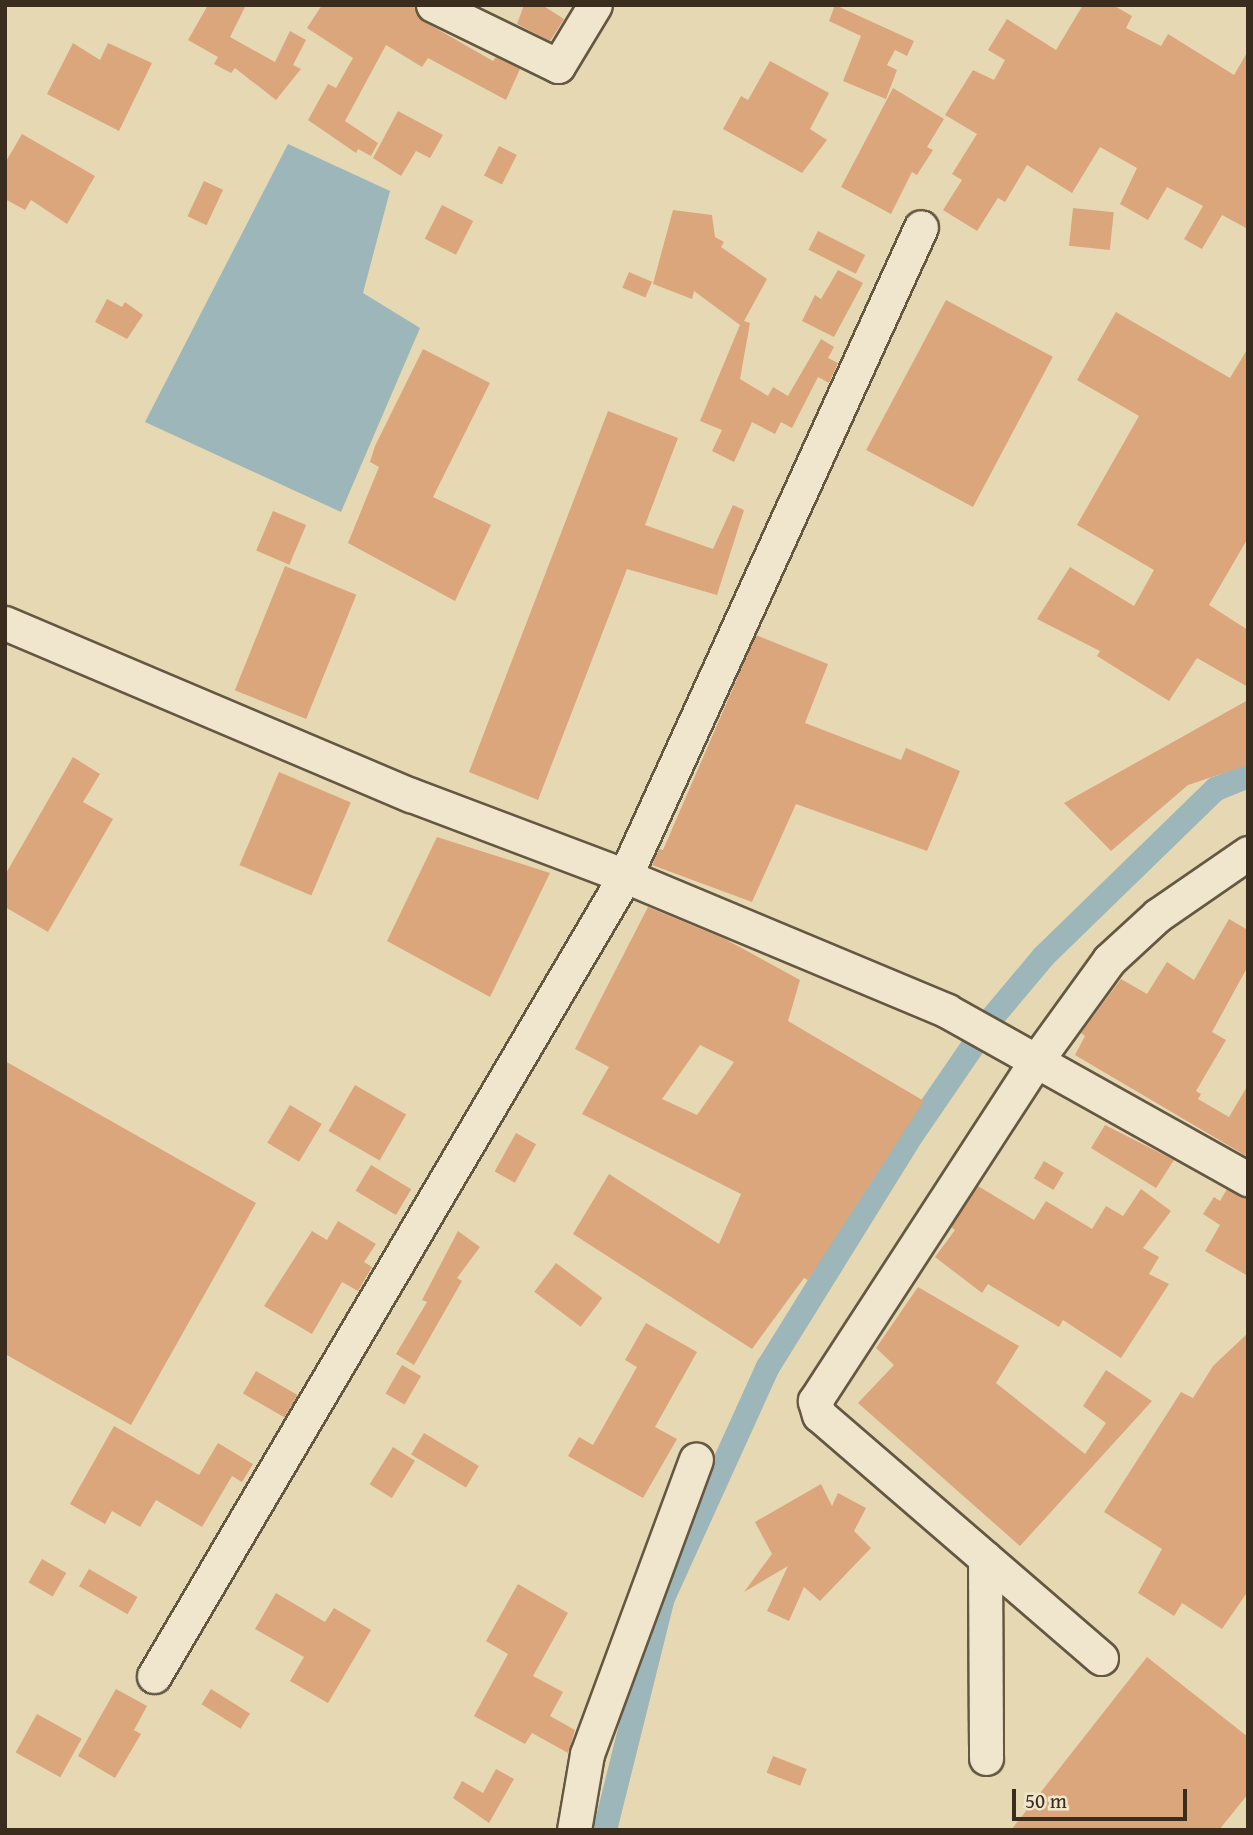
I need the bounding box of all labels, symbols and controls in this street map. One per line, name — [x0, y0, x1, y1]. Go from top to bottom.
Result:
scale bar — [1015, 1776, 1190, 1820]
text: 50 m — [1025, 1785, 1067, 1816]

